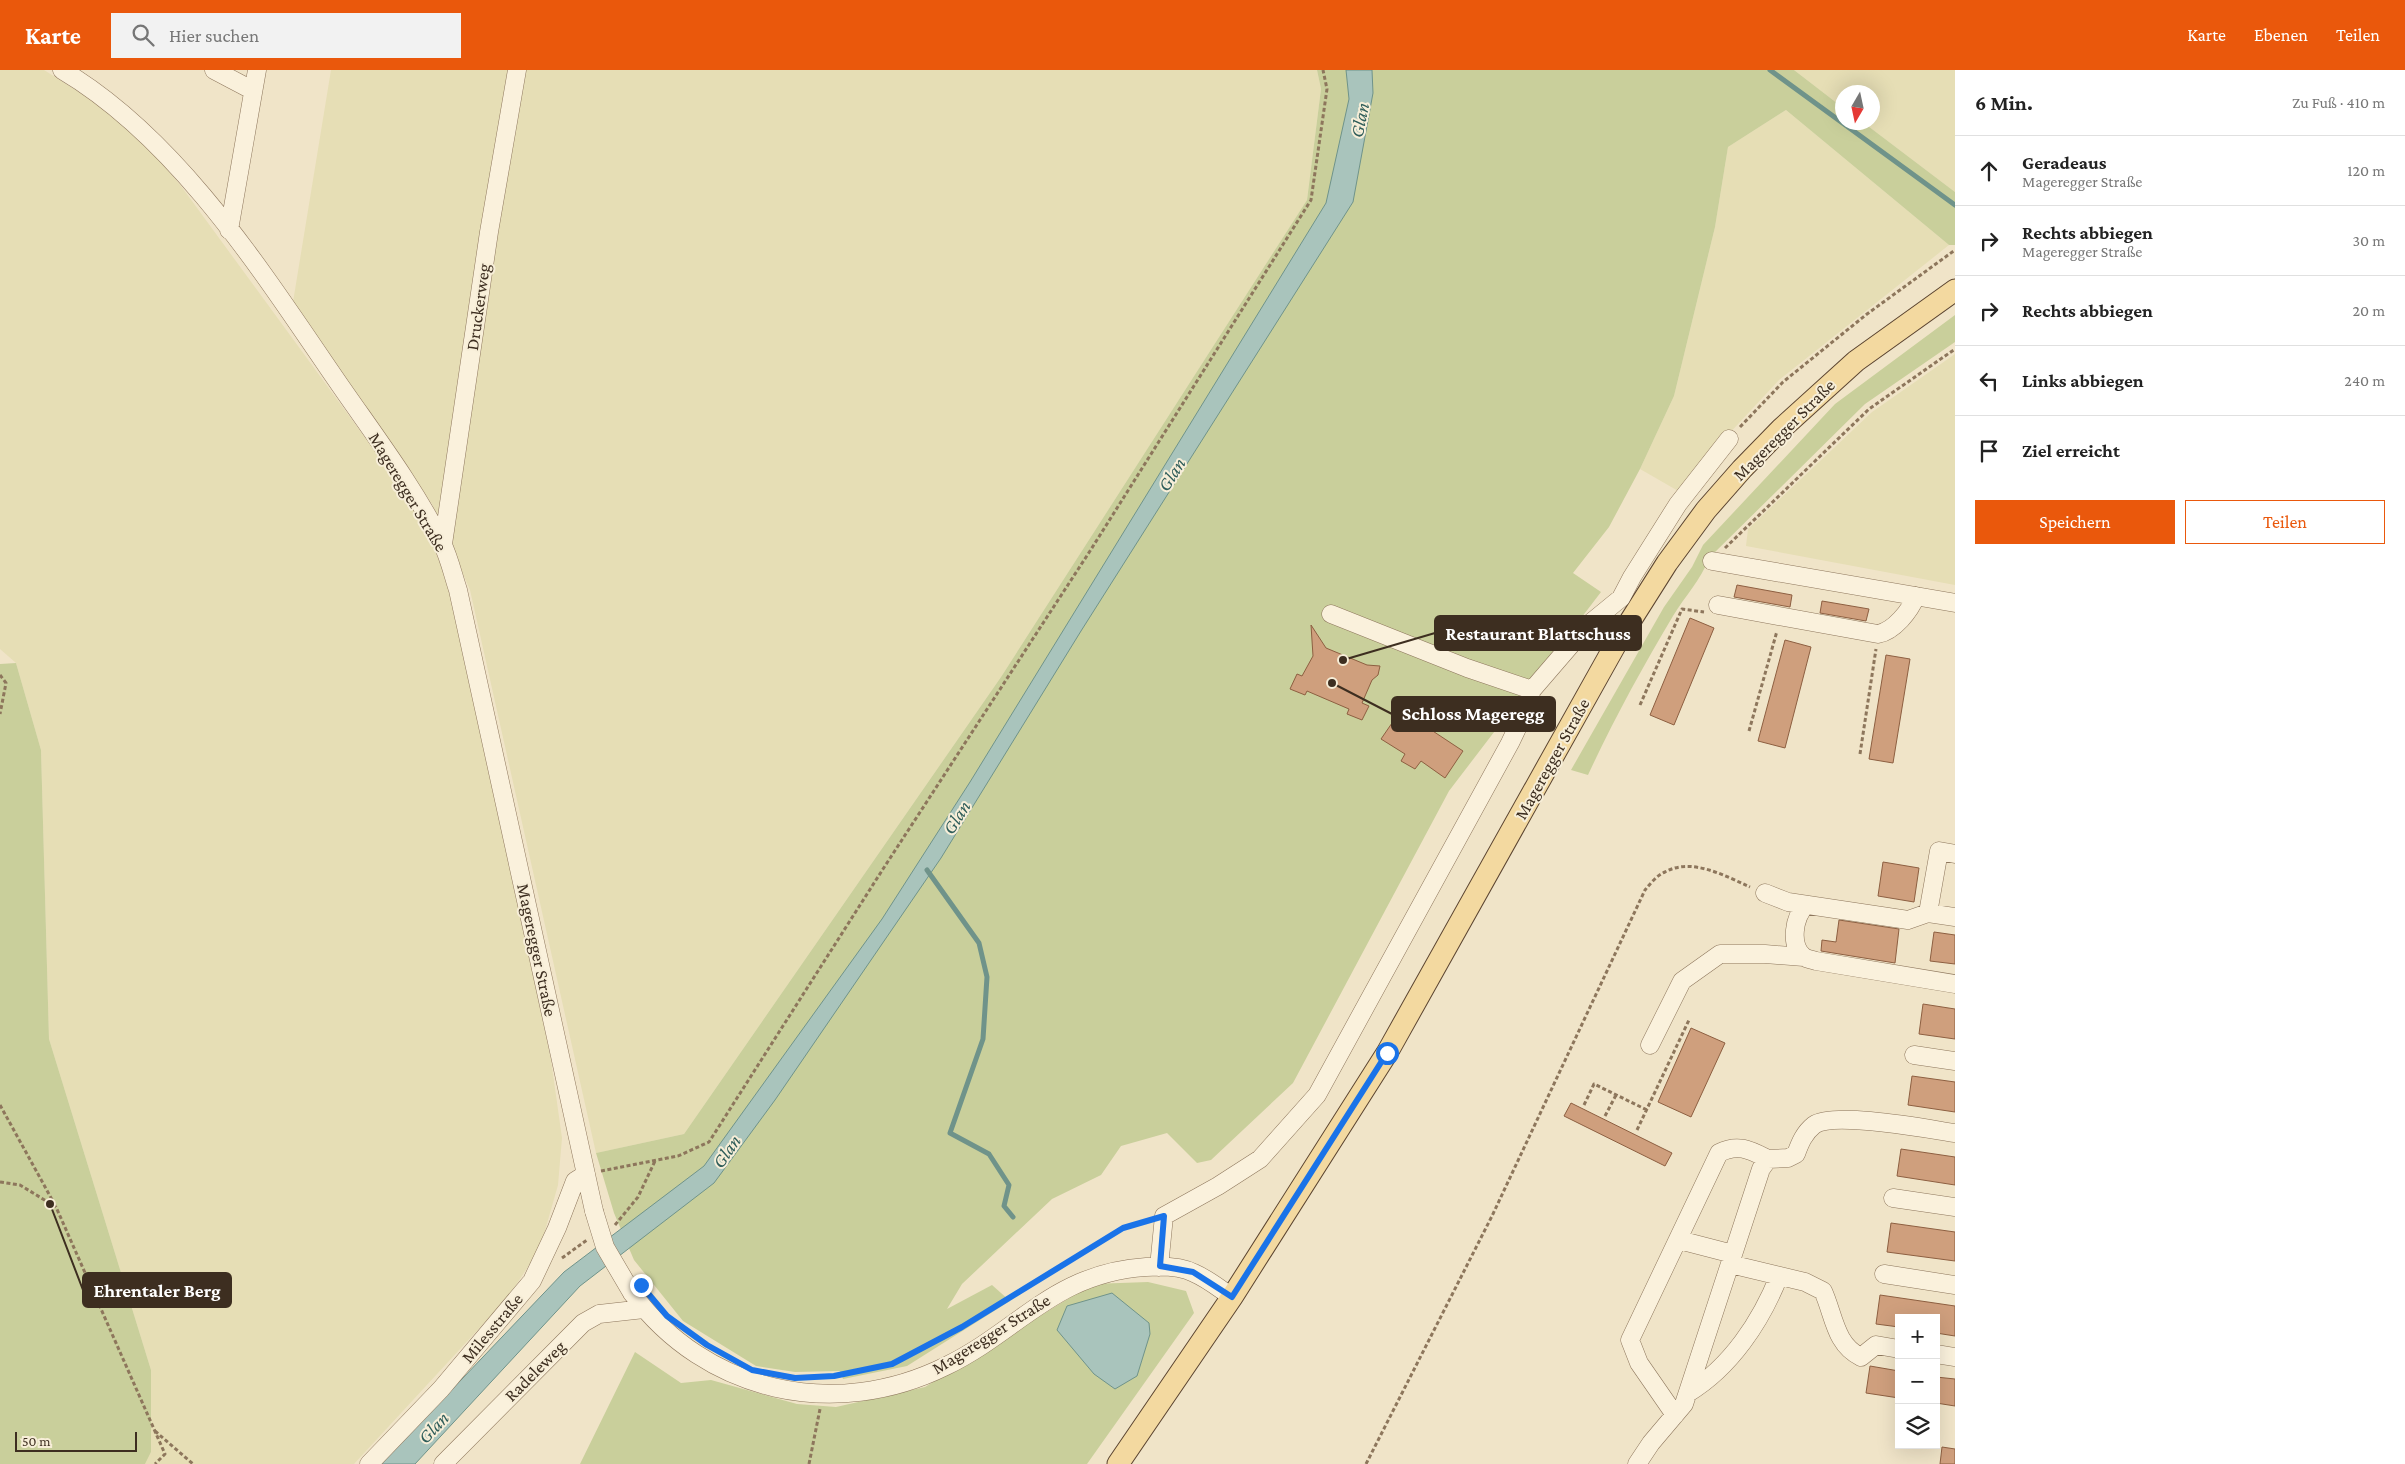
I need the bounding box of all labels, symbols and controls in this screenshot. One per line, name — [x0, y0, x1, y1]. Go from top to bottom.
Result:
search box — [111, 13, 461, 58]
icon: search — [129, 21, 157, 49]
text: Karte — [25, 22, 81, 49]
text: Hier suchen — [169, 25, 259, 46]
text: Karte — [2187, 25, 2226, 45]
text: Ebenen — [2254, 25, 2308, 45]
text: Teilen — [2336, 25, 2380, 45]
north arrow — [1835, 85, 1880, 130]
text: 6 Min. — [1975, 91, 2033, 115]
text: Zu Fuß · 410 m — [2292, 94, 2385, 111]
water label: Glan — [1346, 101, 1373, 139]
text: Geradeaus — [2022, 152, 2107, 173]
icon: ahead — [1975, 157, 2003, 185]
text: 120 m — [2347, 162, 2385, 179]
text: Mageregger Straße — [2022, 173, 2142, 190]
text: Rechts abbiegen — [2022, 222, 2153, 243]
icon: right — [1975, 227, 2003, 255]
text: 30 m — [2353, 232, 2385, 249]
text: Mageregger Straße — [2022, 243, 2142, 260]
street label: Druckerweg — [462, 262, 494, 352]
icon: right — [1975, 297, 2003, 325]
text: Rechts abbiegen — [2022, 300, 2153, 321]
text: 20 m — [2352, 302, 2385, 319]
icon: left — [1975, 367, 2003, 395]
text: Links abbiegen — [2022, 370, 2144, 391]
text: 240 m — [2344, 372, 2385, 389]
street label: Mageregger Straße — [1729, 375, 1839, 485]
street label: Mageregger Straße — [365, 429, 451, 555]
icon: arrive — [1975, 437, 2003, 465]
text: Ziel erreicht — [2022, 440, 2120, 461]
water label: Glan — [1153, 454, 1190, 495]
button: Speichern — [1975, 500, 2175, 544]
button: Teilen — [2185, 500, 2385, 544]
callout: Restaurant Blattschuss — [1435, 616, 1641, 650]
text: Restaurant Blattschuss — [1445, 623, 1631, 644]
street label: Mageregger Straße — [1510, 695, 1594, 823]
callout: Schloss Mageregg — [1392, 697, 1555, 731]
text: Schloss Mageregg — [1402, 703, 1545, 724]
water label: Glan — [938, 797, 975, 838]
street label: Mageregger Straße — [513, 882, 561, 1018]
route start — [1376, 1042, 1399, 1065]
water label: Glan — [708, 1131, 745, 1172]
callout: Ehrentaler Berg — [83, 1273, 231, 1307]
route end — [630, 1274, 653, 1297]
text: Ehrentaler Berg — [93, 1280, 221, 1301]
street label: Milesstraße — [457, 1289, 527, 1367]
street label: Mageregger Straße — [928, 1290, 1054, 1378]
map controls — [1895, 1314, 1940, 1449]
button: + — [1895, 1314, 1940, 1359]
street label: Radeleweg — [500, 1336, 570, 1406]
button: − — [1895, 1359, 1940, 1404]
button: layers — [1895, 1404, 1940, 1449]
water label: Glan — [414, 1407, 453, 1447]
scale bar — [15, 1429, 138, 1452]
text: 50 m — [22, 1433, 50, 1449]

